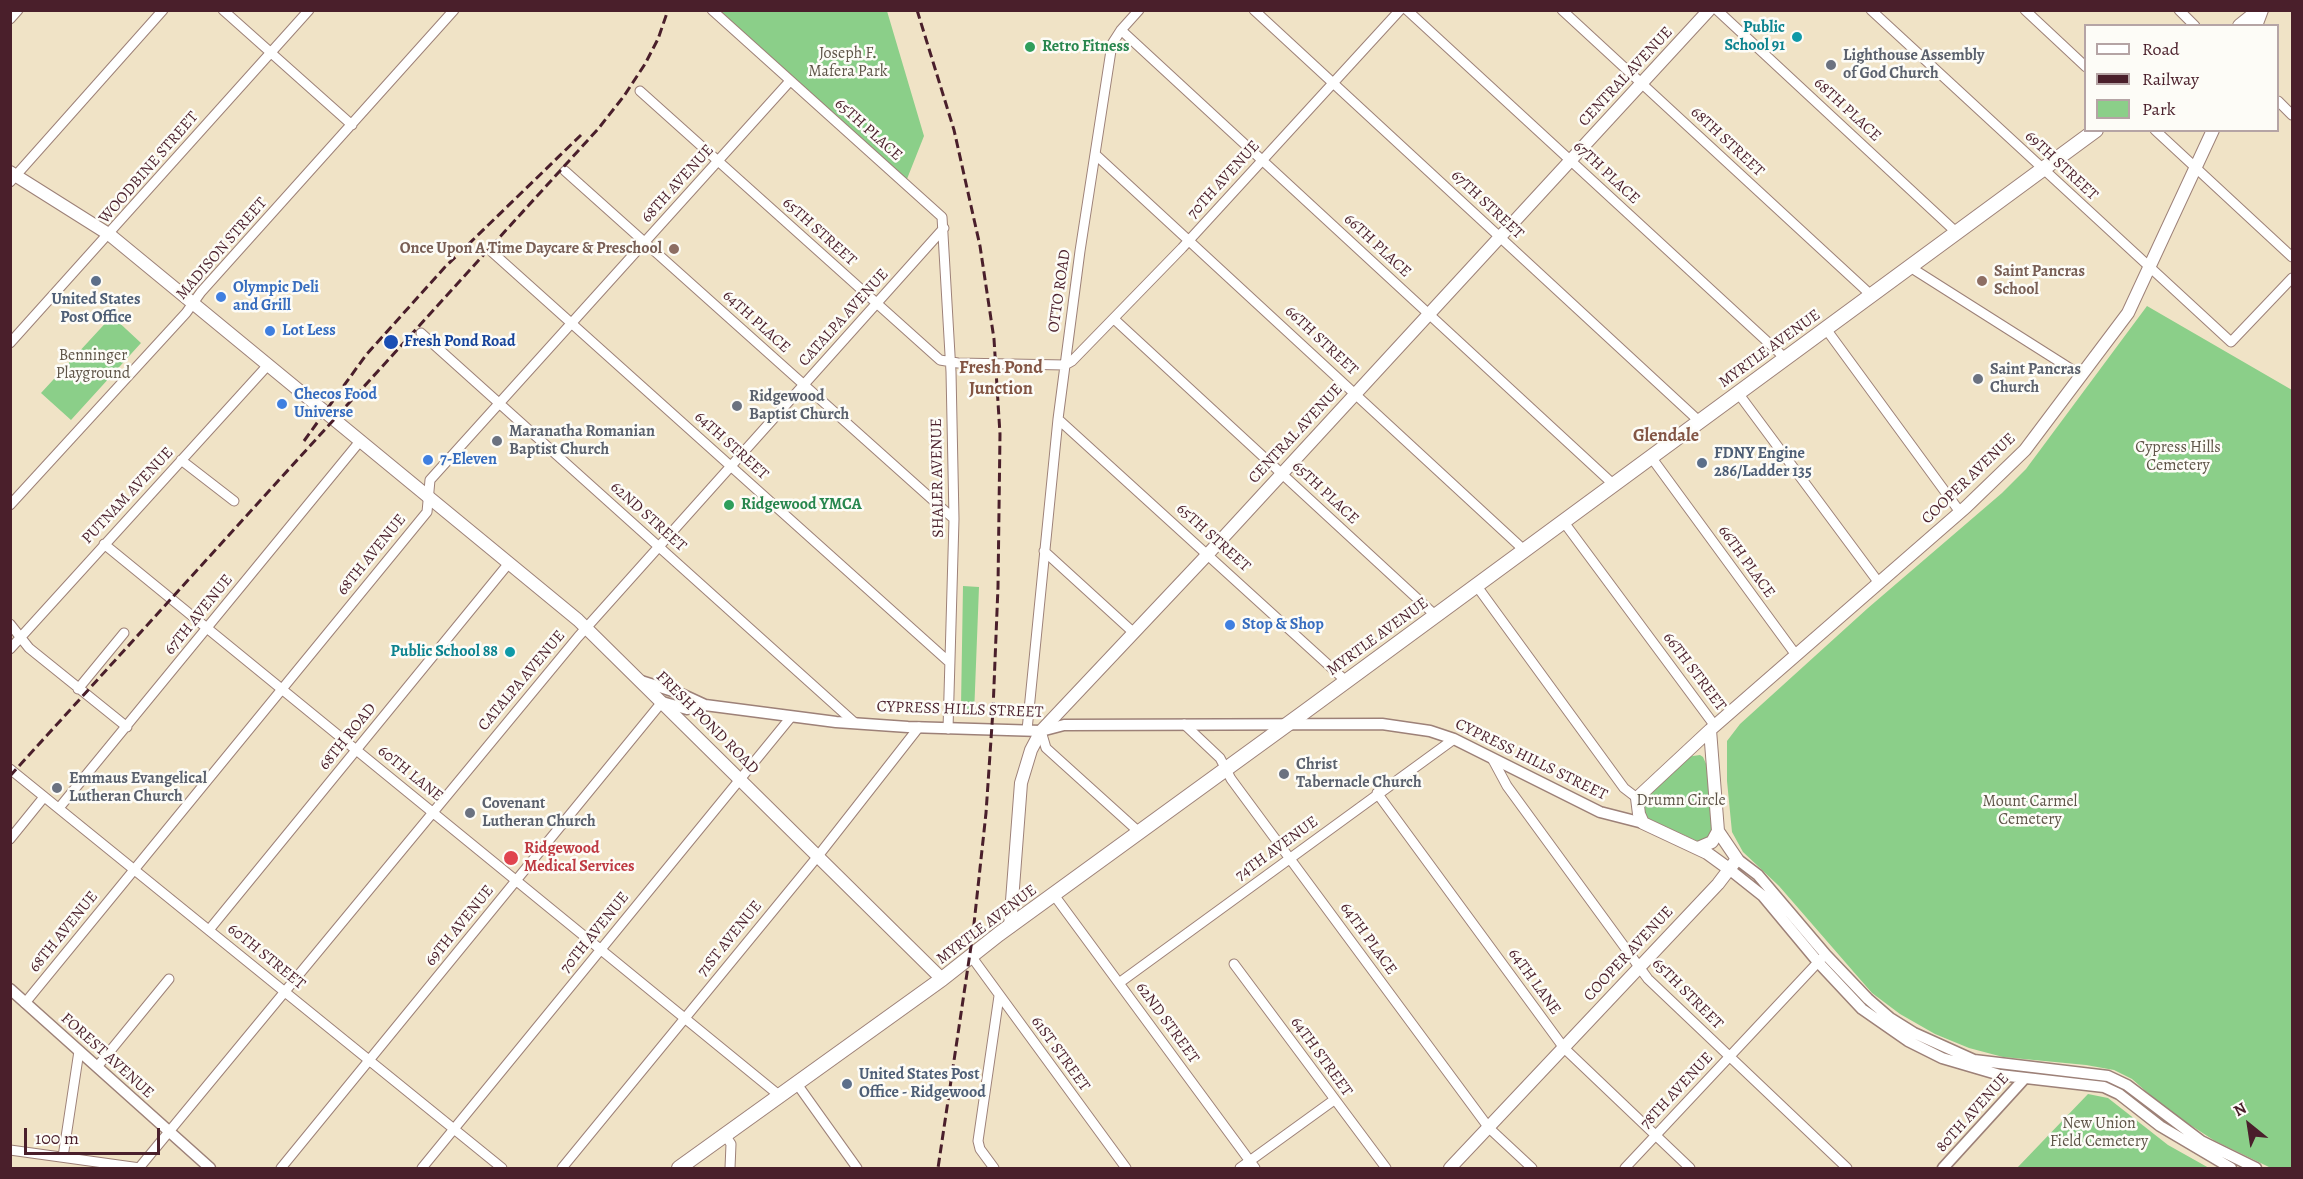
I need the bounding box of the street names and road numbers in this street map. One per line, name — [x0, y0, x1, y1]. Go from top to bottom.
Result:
street label: CENTRAL AVENUE — [1575, 23, 1677, 131]
street label: 68TH PLACE — [1809, 74, 1885, 146]
street label: 65TH PLACE — [830, 95, 906, 165]
street label: 68TH STREET — [1686, 103, 1768, 181]
street label: WOODBINE STREET — [95, 108, 203, 228]
street label: 69TH STREET — [2020, 127, 2102, 205]
street label: 70TH AVENUE — [1184, 137, 1264, 223]
street label: 67TH PLACE — [1569, 137, 1643, 209]
street label: 68TH AVENUE — [638, 141, 718, 227]
street label: 67TH STREET — [1447, 166, 1527, 244]
street label: MADISON STREET — [173, 194, 271, 304]
street label: 65TH STREET — [778, 194, 860, 270]
street label: 66TH PLACE — [1339, 210, 1415, 282]
street label: OTTO ROAD — [1045, 248, 1075, 334]
street label: CATALPA AVENUE — [795, 265, 893, 371]
street label: 64TH PLACE — [718, 287, 794, 357]
street label: 66TH STREET — [1280, 302, 1362, 380]
street label: MYRTLE AVENUE — [1716, 306, 1824, 392]
street label: CENTRAL AVENUE — [1245, 380, 1347, 488]
street label: 64TH STREET — [690, 408, 772, 484]
street label: SHALER AVENUE — [927, 418, 949, 538]
street label: COOPER AVENUE — [1918, 429, 2020, 529]
street label: PUTNAM AVENUE — [78, 444, 178, 548]
street label: 65TH PLACE — [1288, 457, 1362, 529]
street label: 62ND STREET — [606, 478, 690, 556]
street label: 65TH STREET — [1172, 500, 1254, 576]
street label: 68TH AVENUE — [333, 511, 411, 599]
street label: 66TH PLACE — [1713, 522, 1779, 602]
street label: 67TH AVENUE — [161, 571, 237, 659]
street label: MYRTLE AVENUE — [1324, 594, 1432, 680]
street label: CATALPA AVENUE — [474, 627, 570, 735]
street label: 66TH STREET — [1658, 629, 1730, 715]
street label: FRESH POND ROAD — [651, 667, 763, 779]
street label: CYPRESS HILLS STREET — [876, 697, 1044, 723]
street label: 68TH ROAD — [315, 700, 381, 774]
street label: CYPRESS HILLS STREET — [1452, 715, 1610, 805]
street label: 60TH LANE — [373, 742, 447, 806]
street label: 74TH AVENUE — [1232, 813, 1322, 885]
street label: MYRTLE AVENUE — [933, 881, 1041, 969]
street label: 69TH AVENUE — [422, 882, 498, 970]
street label: 68TH AVENUE — [25, 888, 103, 976]
street label: 70TH AVENUE — [556, 889, 634, 977]
street label: 71ST AVENUE — [693, 897, 767, 981]
street label: 64TH PLACE — [1335, 899, 1401, 979]
street label: COOPER AVENUE — [1580, 903, 1678, 1005]
street label: 60TH STREET — [223, 920, 309, 994]
street label: 64TH LANE — [1503, 945, 1565, 1019]
street label: 65TH STREET — [1647, 954, 1727, 1034]
street label: 62ND STREET — [1131, 979, 1203, 1067]
street label: FOREST AVENUE — [57, 1009, 157, 1103]
street label: 61ST STREET — [1026, 1013, 1094, 1095]
street label: 64TH STREET — [1286, 1014, 1356, 1100]
street label: 78TH AVENUE — [1636, 1049, 1718, 1133]
street label: 80TH AVENUE — [1932, 1069, 2014, 1157]

